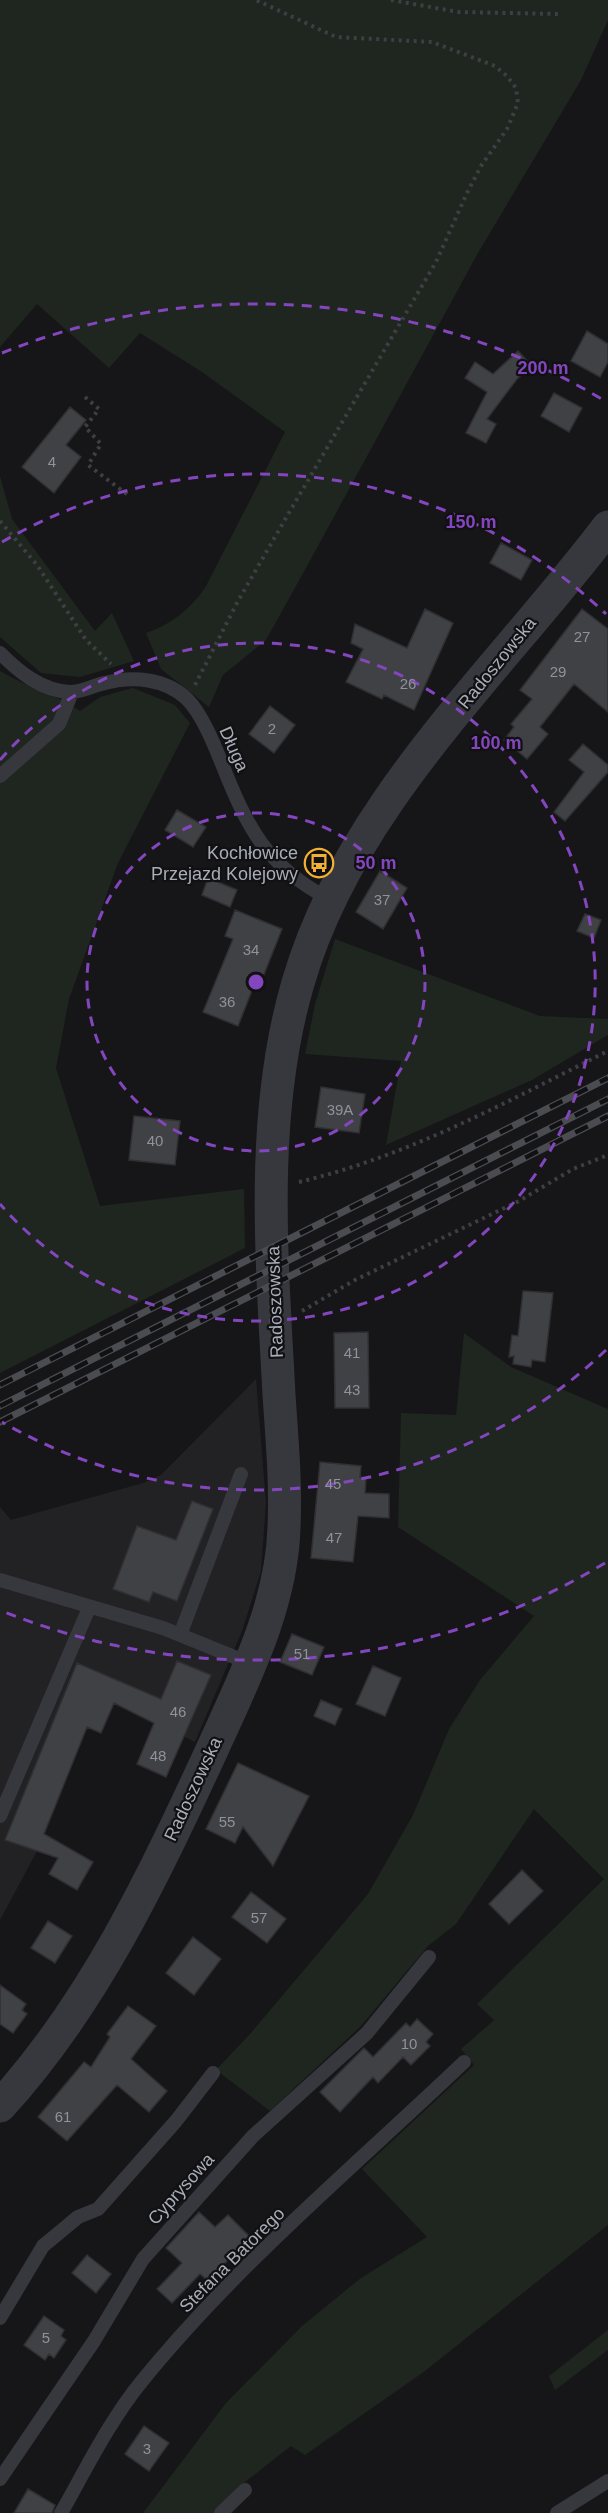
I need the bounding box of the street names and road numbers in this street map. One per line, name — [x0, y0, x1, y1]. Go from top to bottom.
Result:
street label: Radoszowska — [454, 612, 541, 713]
street label: Długa — [215, 723, 253, 775]
street label: Radoszowska — [263, 1245, 287, 1358]
street label: Radoszowska — [160, 1733, 226, 1844]
street label: Cyprysowa — [144, 2148, 219, 2229]
street label: Stefana Batorego — [175, 2203, 289, 2317]

